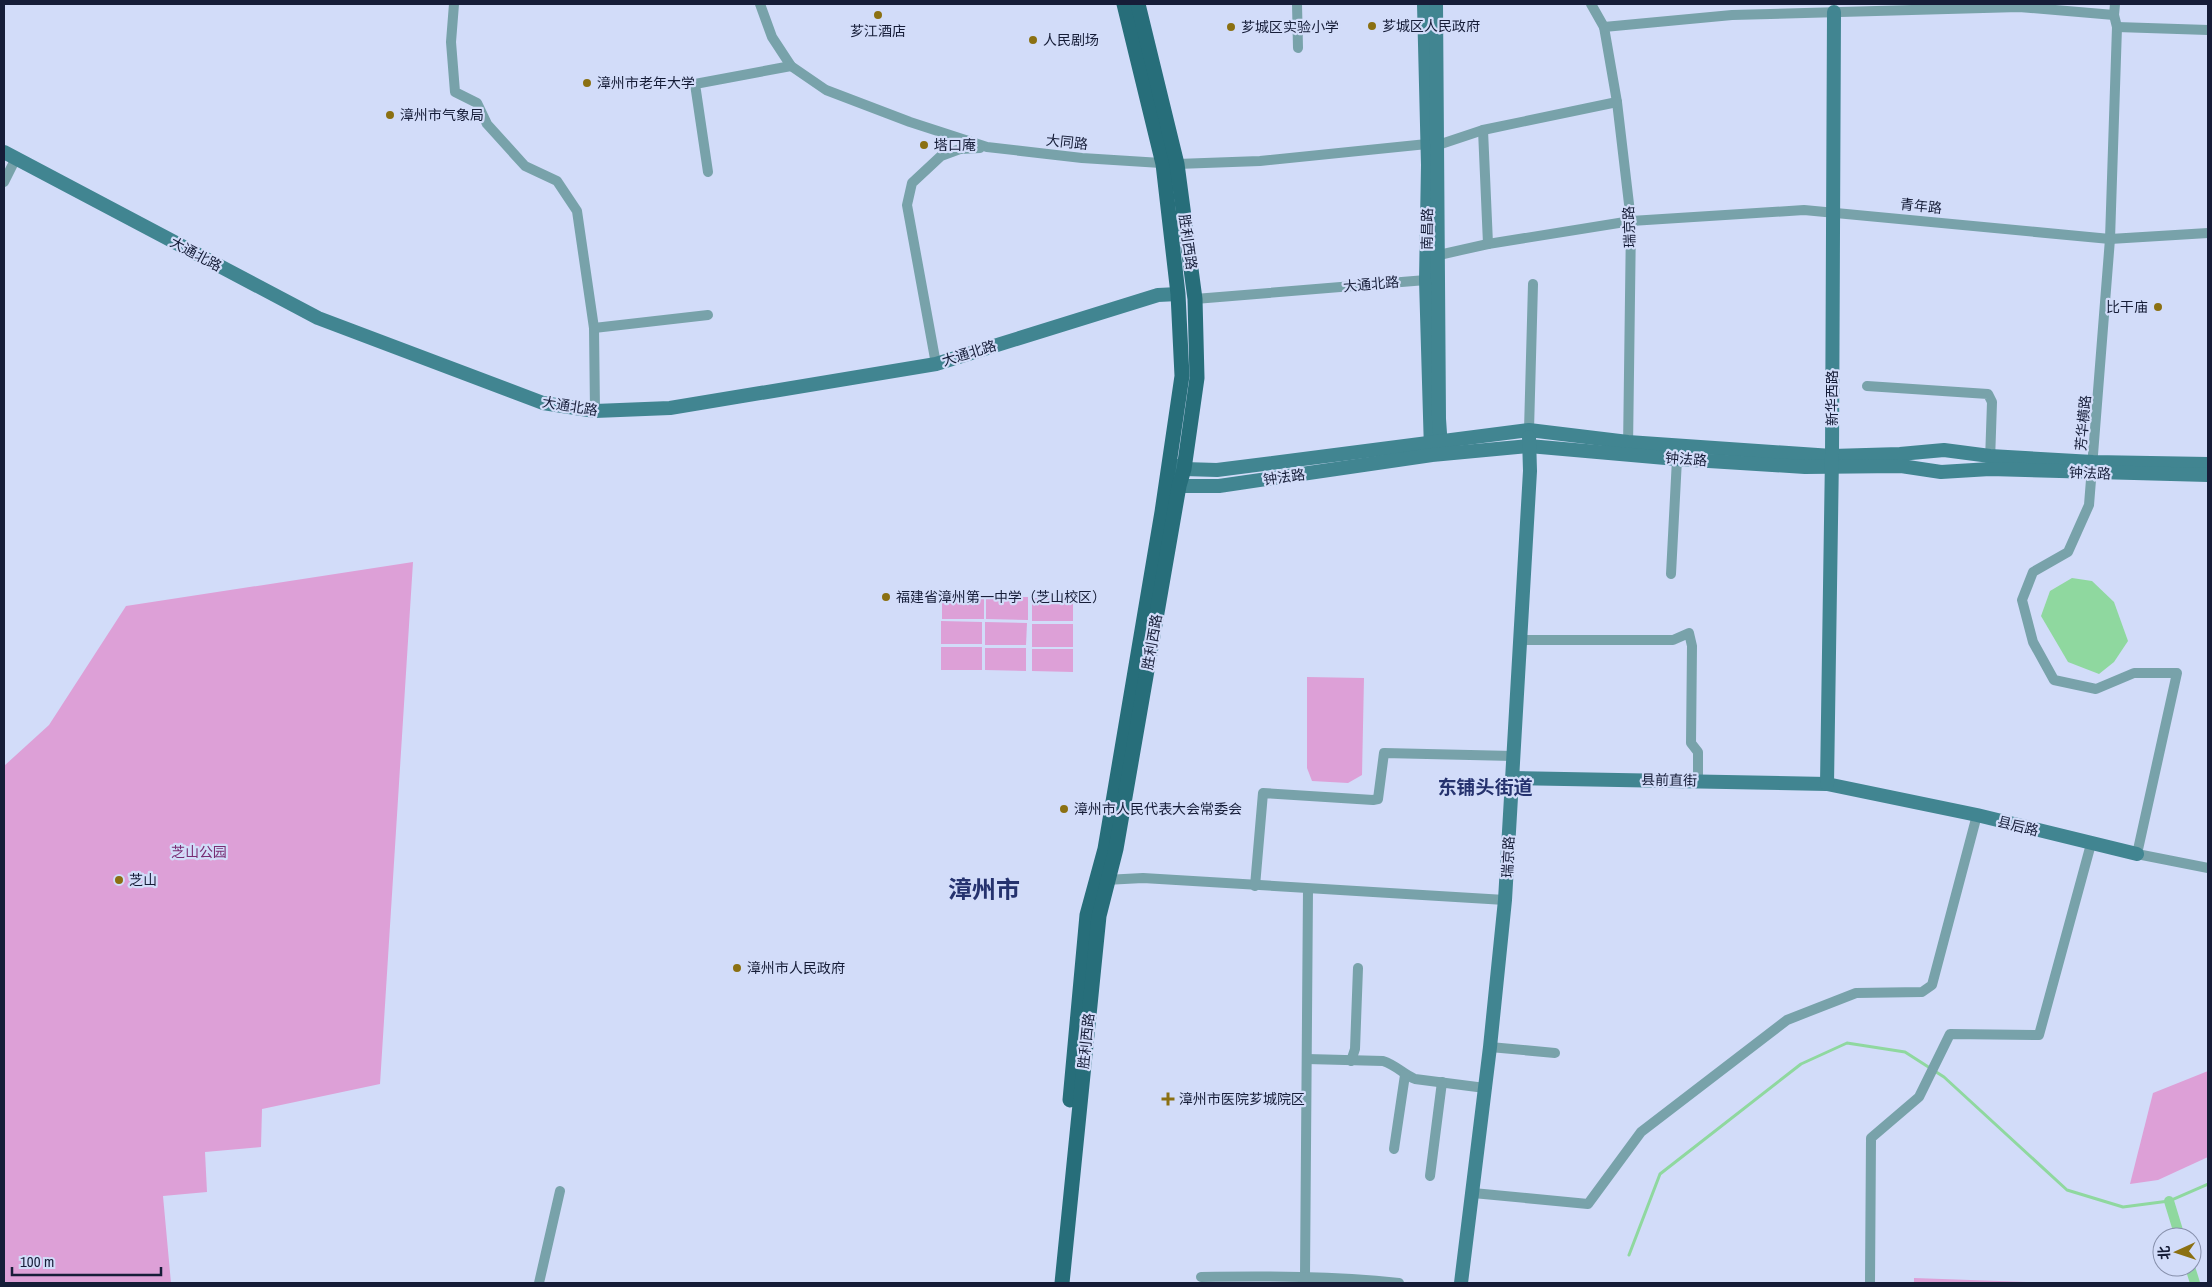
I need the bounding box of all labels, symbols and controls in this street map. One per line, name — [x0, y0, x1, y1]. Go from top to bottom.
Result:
marker: 芗江酒店 — [872, 9, 884, 21]
place label: 芗城区人民政府 — [1382, 17, 1480, 35]
place label: 芗城区实验小学 — [1241, 18, 1339, 36]
marker: 芗城区人民政府 — [1366, 20, 1378, 32]
marker: 芗城区实验小学 — [1225, 21, 1237, 33]
place label: 芗江酒店 — [850, 22, 906, 40]
place label: 人民剧场 — [1043, 31, 1099, 49]
marker: 人民剧场 — [1027, 34, 1039, 46]
place label: 漳州市老年大学 — [597, 74, 695, 92]
marker: 漳州市老年大学 — [581, 77, 593, 89]
place label: 漳州市气象局 — [400, 106, 484, 124]
marker: 漳州市气象局 — [384, 109, 396, 121]
street label: 大同路 — [1045, 131, 1089, 153]
place label: 塔口庵 — [934, 136, 976, 154]
marker: 塔口庵 — [918, 139, 930, 151]
street label: 青年路 — [1899, 195, 1943, 217]
street label: 瑞京路 — [1619, 206, 1639, 248]
street label: 南昌路 — [1418, 208, 1436, 250]
street label: 胜利西路 — [1175, 213, 1201, 271]
street label: 大通北路 — [167, 233, 225, 275]
street label: 大通北路 — [1342, 273, 1400, 295]
place label: 比干庙 — [2106, 298, 2148, 316]
marker: 比干庙 — [2152, 301, 2164, 313]
street label: 大通北路 — [940, 336, 998, 370]
street label: 新华西路 — [1823, 370, 1841, 426]
street label: 大通北路 — [541, 393, 599, 419]
street label: 芳华横路 — [2072, 394, 2094, 452]
street label: 钟法路 — [1664, 449, 1708, 469]
street label: 钟法路 — [2069, 463, 2111, 483]
street label: 钟法路 — [1262, 465, 1306, 489]
place label: 福建省漳州第一中学（芝山校区） — [896, 588, 1106, 606]
marker: 福建省漳州第一中学（芝山校区） — [880, 591, 892, 603]
street label: 胜利西路 — [1138, 613, 1166, 671]
street label: 县前直街 — [1641, 771, 1697, 789]
district label: 东铺头街道 — [1437, 774, 1533, 800]
place label: 漳州市人民代表大会常委会 — [1074, 800, 1242, 818]
marker: 漳州市人民代表大会常委会 — [1058, 803, 1070, 815]
street label: 县后路 — [1995, 812, 2041, 840]
street label: 瑞京路 — [1498, 836, 1518, 878]
park label: 芝山公园 — [171, 843, 227, 861]
place label: 芝山 — [129, 871, 157, 889]
district label: 漳州市 — [948, 873, 1020, 905]
marker: 芝山 — [113, 874, 125, 886]
place label: 漳州市人民政府 — [747, 959, 845, 977]
marker: 漳州市人民政府 — [731, 962, 743, 974]
street label: 胜利西路 — [1074, 1012, 1098, 1070]
place label: 漳州市医院芗城院区 — [1179, 1090, 1305, 1108]
marker: 漳州市医院芗城院区 — [1161, 1092, 1175, 1106]
north arrow — [2152, 1227, 2202, 1277]
scale bar — [12, 1244, 161, 1276]
text: 北 — [2155, 1245, 2173, 1260]
text: 100 m — [20, 1251, 54, 1272]

